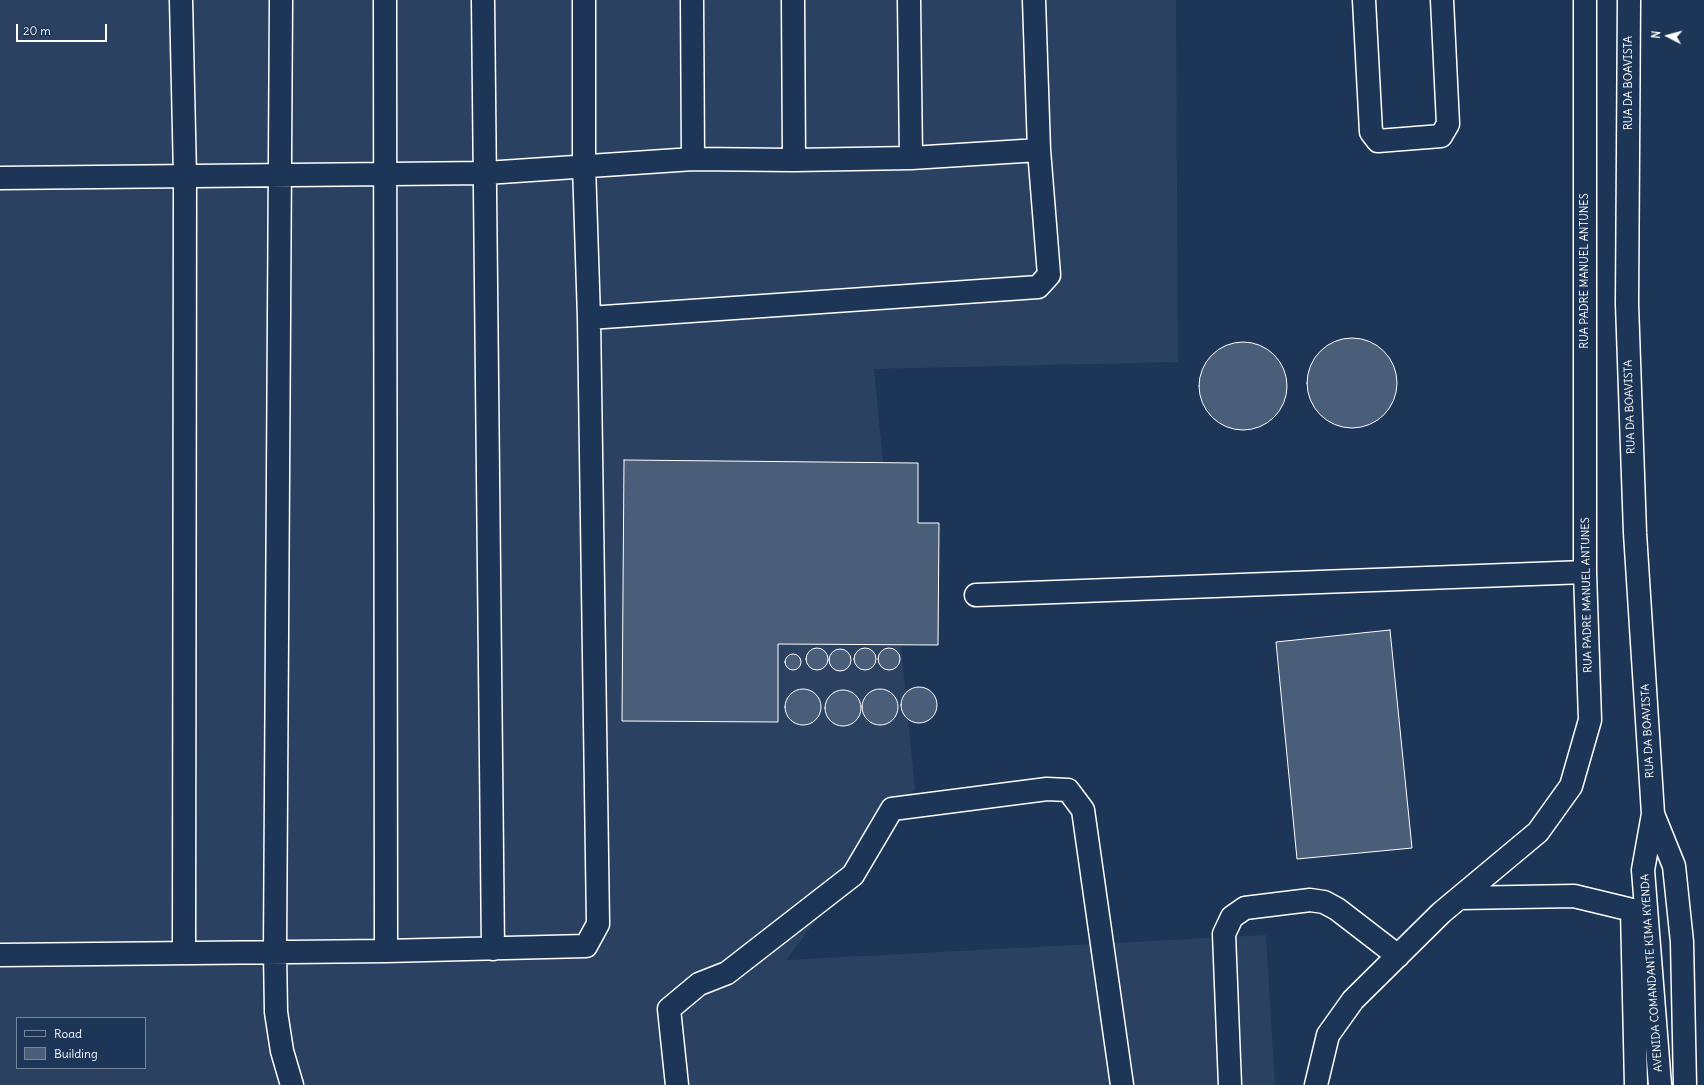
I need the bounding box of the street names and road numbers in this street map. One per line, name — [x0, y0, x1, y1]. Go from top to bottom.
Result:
street label: RUA DA BOAVISTA — [1622, 36, 1636, 130]
street label: RUA PADRE MANUEL ANTUNES — [1578, 193, 1592, 349]
street label: RUA DA BOAVISTA — [1622, 360, 1638, 454]
street label: RUA PADRE MANUEL ANTUNES — [1579, 517, 1595, 673]
street label: RUA DA BOAVISTA — [1639, 684, 1657, 778]
street label: AVENIDA COMANDANTE KIMA KYENDA — [1638, 874, 1666, 1072]

